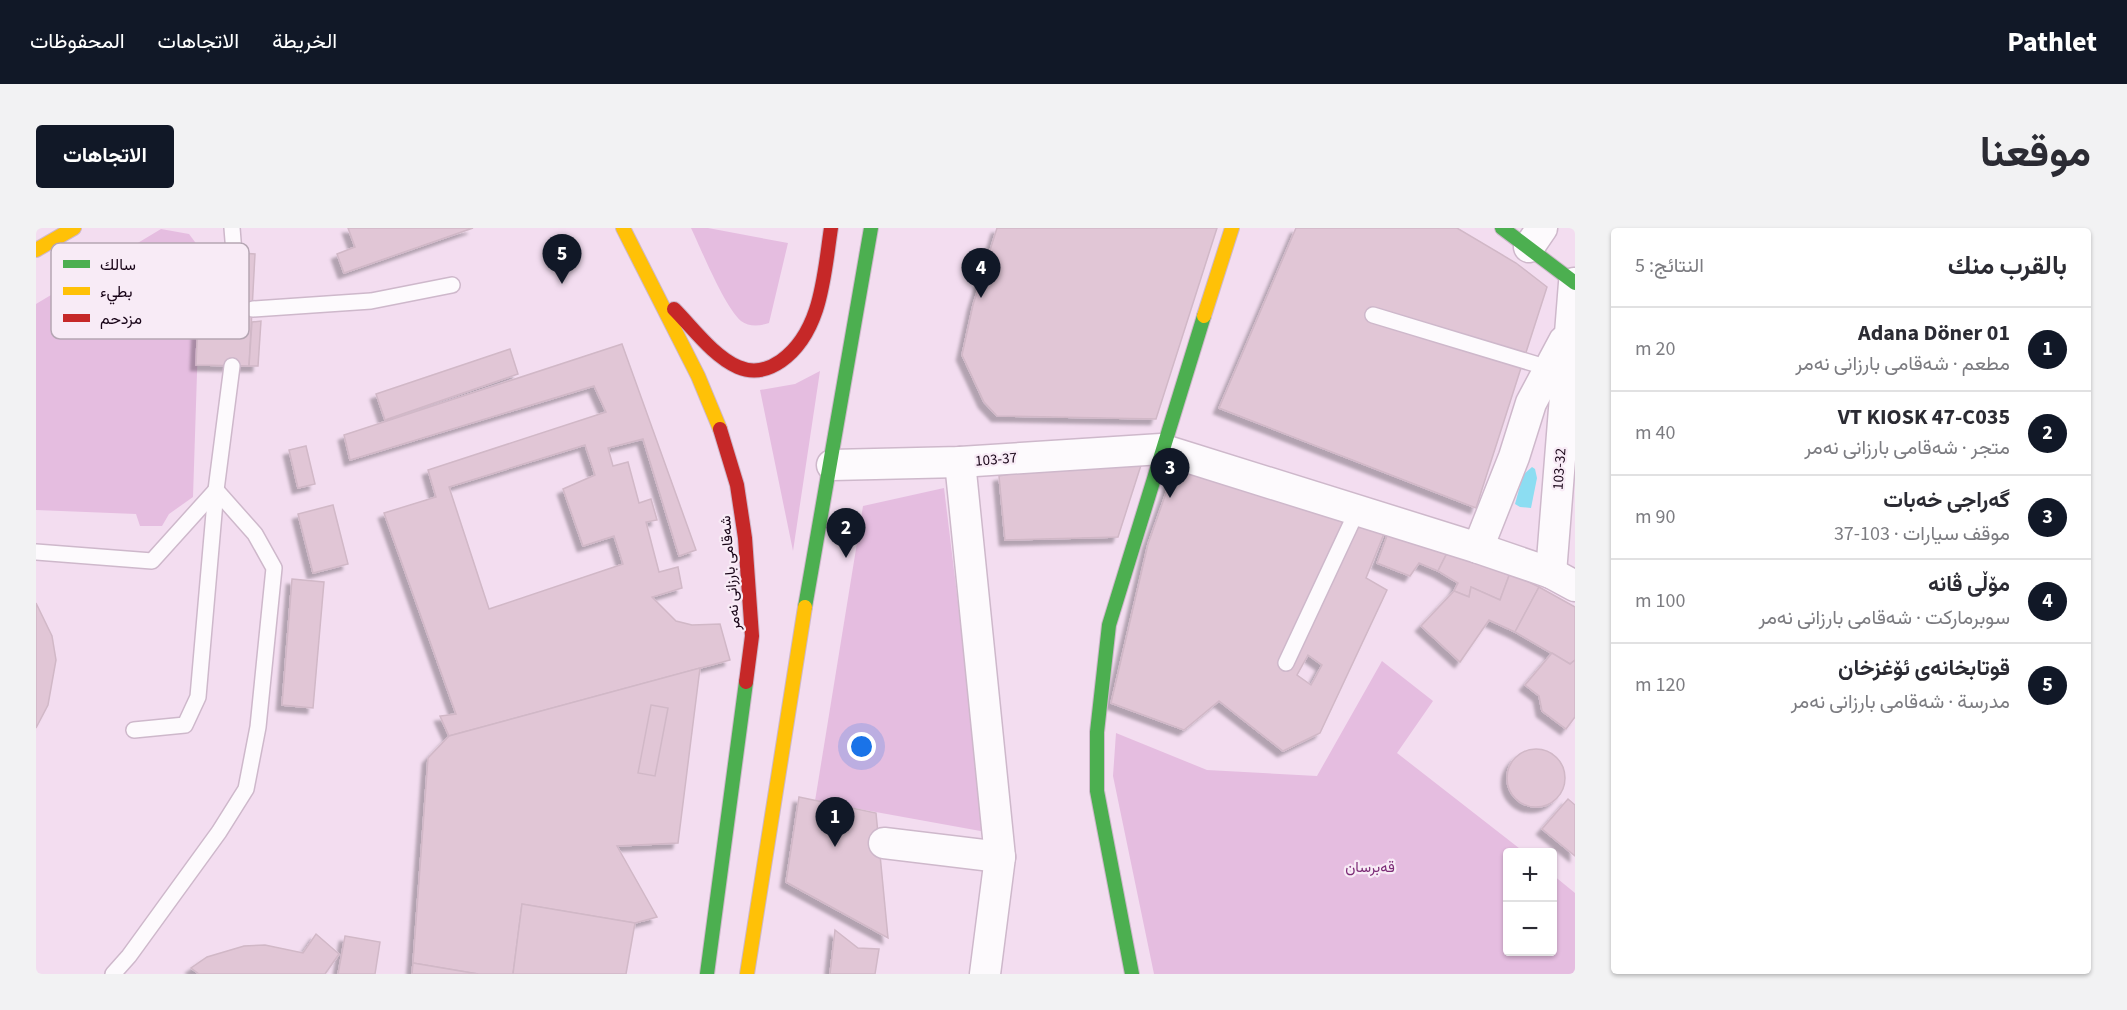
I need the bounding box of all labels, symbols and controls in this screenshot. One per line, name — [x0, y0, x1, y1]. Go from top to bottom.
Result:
text: Pathlet — [2007, 22, 2097, 62]
text: المحفوظات — [30, 26, 125, 56]
text: الاتجاهات — [158, 26, 239, 56]
text: الخريطة — [272, 26, 337, 56]
text: موقعنا — [1980, 123, 2091, 183]
button: الاتجاهات — [36, 125, 174, 188]
pin: 5 — [542, 235, 582, 284]
legend — [51, 243, 249, 339]
text: بالقرب منك — [1948, 247, 2067, 284]
pin: 4 — [962, 248, 1000, 298]
text: النتائج: 5 — [1635, 252, 1704, 280]
text: سالك — [100, 254, 136, 276]
text: بطيء — [100, 281, 132, 305]
text: مزدحم — [100, 308, 142, 330]
text: 01 Adana Döner — [1858, 317, 2010, 349]
text: 20 m — [1635, 335, 1675, 363]
text: 1 — [2042, 335, 2053, 363]
text: مطعم · شەقامی بارزانی نەمر — [1795, 350, 2010, 378]
text: VT KIOSK 47-C035 — [1838, 401, 2010, 433]
text: 40 m — [1635, 419, 1675, 447]
text: 2 — [2042, 419, 2053, 447]
text: متجر · شەقامی بارزانی نەمر — [1804, 434, 2010, 462]
street label: 103-37 — [974, 447, 1018, 472]
street label: 103-32 — [1548, 447, 1571, 491]
pin: 3 — [1150, 448, 1190, 498]
text: گەراجی خەبات — [1883, 484, 2010, 516]
text: 90 m — [1635, 503, 1675, 531]
text: 3 — [2042, 503, 2053, 531]
pin: 2 — [826, 508, 866, 558]
street label: شەقامی بارزانی نەمر — [715, 515, 746, 632]
text: موقف سيارات · 103-37 — [1834, 520, 2010, 548]
text: مۆڵی ڤانە — [1928, 568, 2010, 600]
text: 100 m — [1635, 587, 1685, 615]
text: 4 — [2042, 587, 2053, 615]
text: سوبرماركت · شەقامی بارزانی نەمر — [1758, 604, 2010, 632]
text: قوتابخانەی ئۆغزخان — [1838, 652, 2010, 684]
text: 120 m — [1635, 671, 1685, 699]
text: 5 — [2042, 671, 2053, 699]
text: مدرسة · شەقامی بارزانی نەمر — [1791, 688, 2010, 716]
your location — [847, 732, 876, 761]
pin: 1 — [816, 798, 854, 847]
map controls — [1503, 848, 1557, 956]
button: + — [1503, 848, 1557, 902]
park label: قەبرسان — [1345, 857, 1395, 878]
button: − — [1503, 902, 1557, 956]

